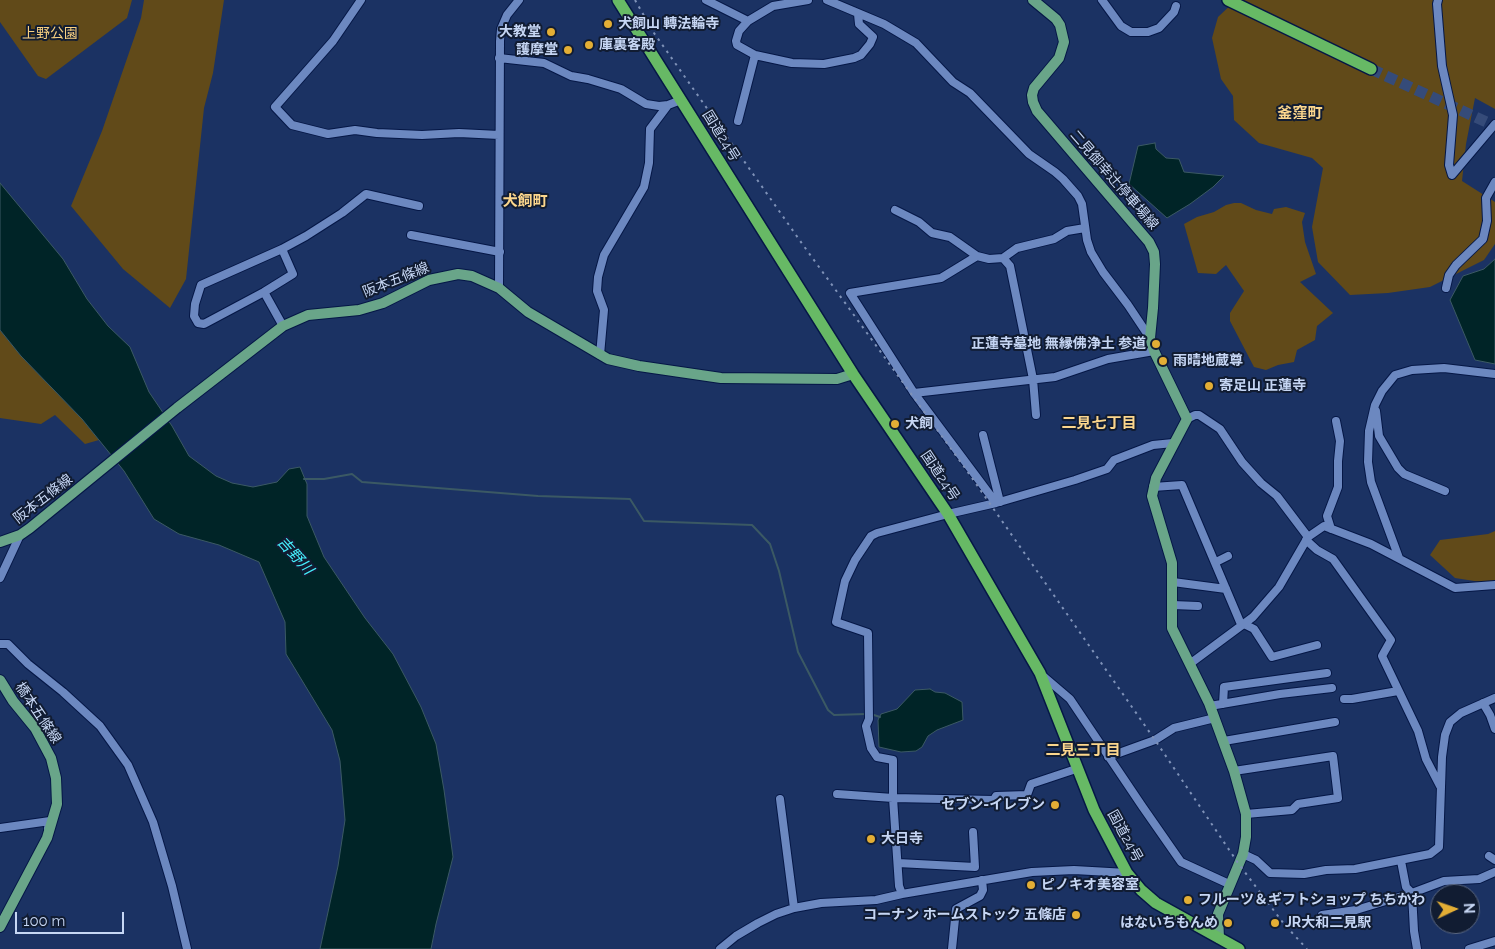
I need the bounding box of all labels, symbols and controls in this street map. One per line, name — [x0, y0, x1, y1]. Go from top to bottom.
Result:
place label: 犬飼山 轉法輪寺 — [618, 16, 719, 32]
marker: 犬飼山 轉法輪寺 — [602, 18, 614, 30]
place label: 大教堂 — [499, 24, 541, 40]
park label: 上野公園 — [22, 26, 78, 42]
marker: 大教堂 — [545, 26, 557, 38]
place label: 庫裏客殿 — [599, 37, 655, 53]
marker: 庫裏客殿 — [583, 39, 595, 51]
place label: 護摩堂 — [516, 42, 558, 58]
marker: 護摩堂 — [562, 44, 574, 56]
district label: 釜窪町 — [1278, 104, 1322, 122]
street label: 国道24号 — [699, 107, 743, 165]
street label: 二見御幸辻停車場線 — [1066, 127, 1162, 233]
district label: 犬飼町 — [503, 192, 547, 210]
street label: 阪本五條線 — [360, 259, 432, 301]
place label: 正蓮寺墓地 無縁佛浄土 参道 — [971, 336, 1146, 352]
marker: 正蓮寺墓地 無縁佛浄土 参道 — [1150, 338, 1162, 350]
place label: 雨晴地蔵尊 — [1173, 353, 1243, 369]
marker: 雨晴地蔵尊 — [1157, 355, 1169, 367]
place label: 寄足山 正蓮寺 — [1219, 378, 1306, 394]
marker: 寄足山 正蓮寺 — [1203, 380, 1215, 392]
district label: 二見七丁目 — [1062, 414, 1136, 432]
place label: 犬飼 — [905, 416, 933, 432]
marker: 犬飼 — [889, 418, 901, 430]
street label: 国道24号 — [917, 448, 963, 504]
street label: 阪本五條線 — [10, 471, 76, 527]
water label: 吉野川 — [273, 533, 317, 579]
street label: 橋本五條線 — [11, 679, 65, 747]
district label: 二見三丁目 — [1046, 741, 1120, 759]
place label: セブン-イレブン — [941, 797, 1045, 813]
marker: セブン-イレブン — [1049, 799, 1061, 811]
street label: 国道24号 — [1104, 807, 1146, 865]
place label: 大日寺 — [881, 831, 923, 847]
marker: 大日寺 — [865, 833, 877, 845]
place label: ピノキオ美容室 — [1041, 877, 1139, 893]
marker: ピノキオ美容室 — [1025, 879, 1037, 891]
north arrow — [1430, 884, 1480, 934]
place label: フルーツ＆ギフトショップ ちちかわ — [1198, 892, 1425, 908]
marker: フルーツ＆ギフトショップ ちちかわ — [1182, 894, 1194, 906]
scale bar — [18, 902, 126, 934]
text: N — [1461, 903, 1477, 914]
place label: コーナン ホームストック 五條店 — [863, 907, 1066, 923]
marker: コーナン ホームストック 五條店 — [1070, 909, 1082, 921]
text: 100 m — [23, 912, 65, 930]
place label: はないちもんめ — [1120, 915, 1218, 931]
place label: JR大和二見駅 — [1285, 915, 1371, 931]
marker: はないちもんめ — [1222, 917, 1234, 929]
marker: JR大和二見駅 — [1269, 917, 1281, 929]

